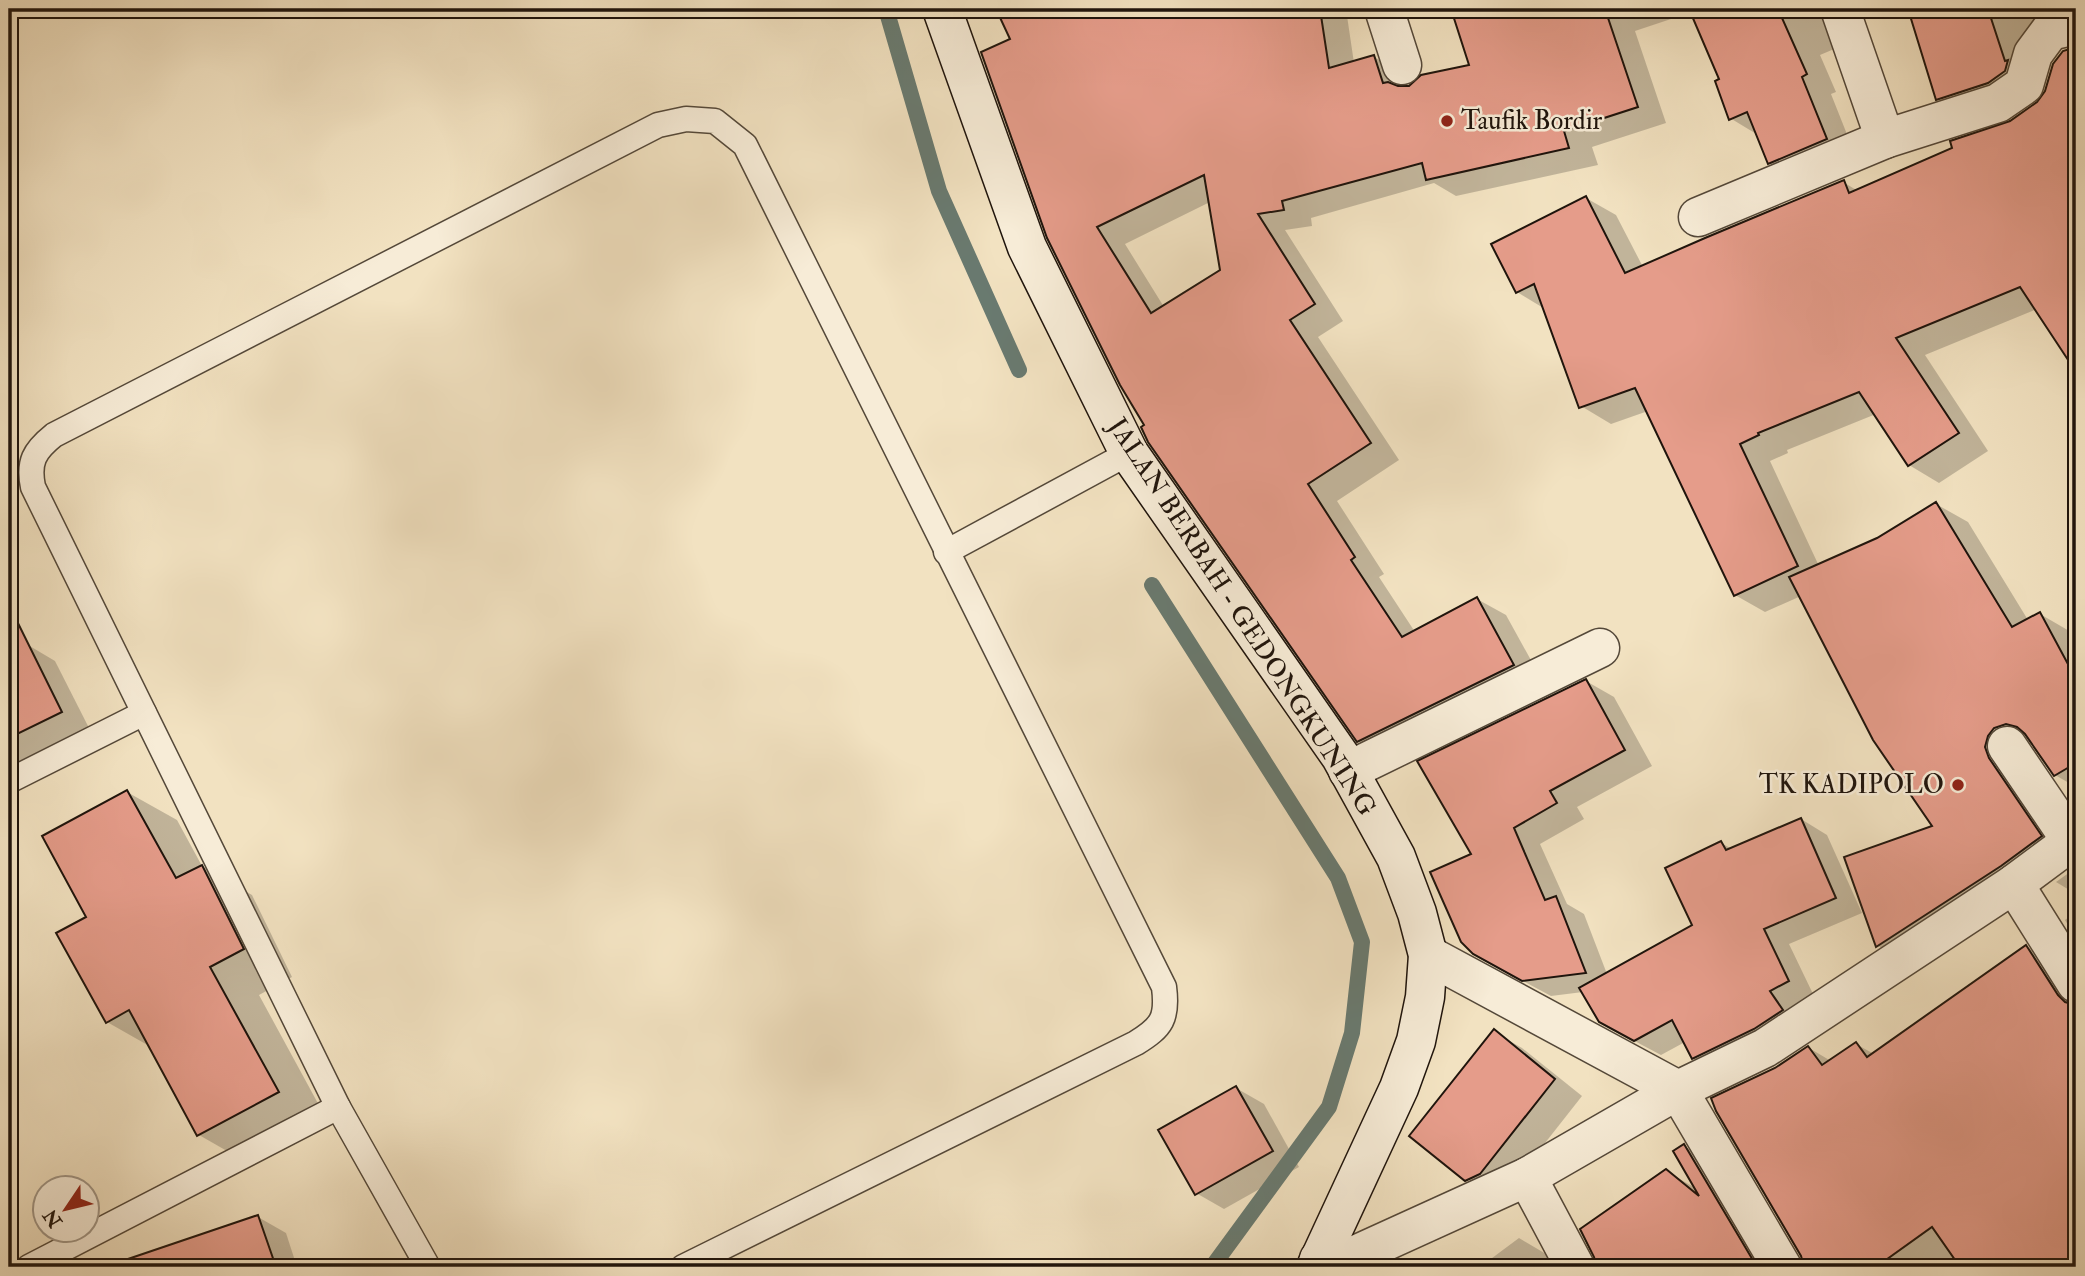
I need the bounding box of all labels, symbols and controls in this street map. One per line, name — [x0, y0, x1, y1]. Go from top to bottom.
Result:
place label: Taufik Bordir — [1461, 105, 1603, 137]
marker: Taufik Bordir — [1439, 113, 1455, 129]
street label: JALAN BERBAH - GEDONGKUNING — [1101, 411, 1383, 822]
place label: TK KADIPOLO — [1759, 769, 1944, 801]
marker: TK KADIPOLO — [1950, 777, 1966, 793]
north arrow — [32, 1174, 102, 1244]
text: N — [38, 1204, 68, 1233]

